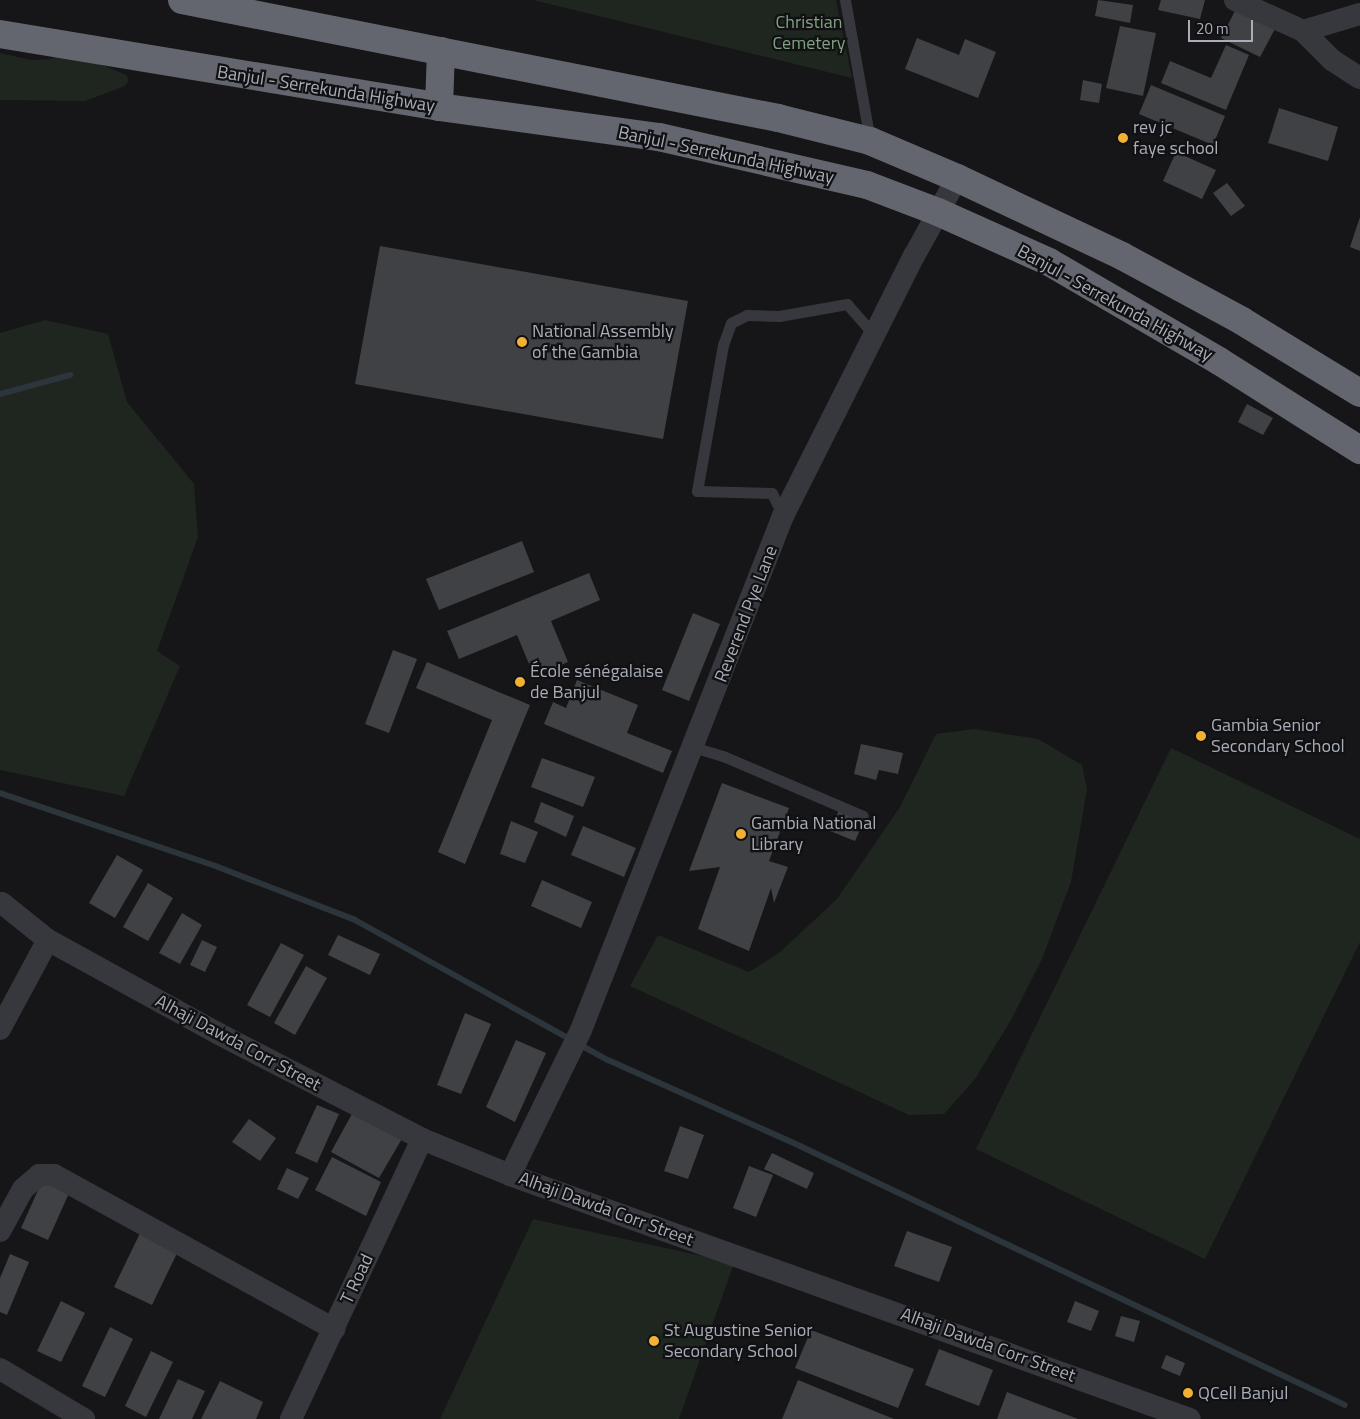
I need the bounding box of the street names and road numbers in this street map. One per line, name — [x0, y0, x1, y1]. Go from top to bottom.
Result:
street label: Banjul - Serrekunda Highway — [216, 61, 436, 117]
street label: Banjul - Serrekunda Highway — [616, 122, 836, 188]
street label: Banjul - Serrekunda Highway — [1014, 240, 1216, 366]
street label: Reverend Pye Lane — [710, 543, 782, 685]
street label: Alhaji Dawda Corr Street — [152, 990, 324, 1096]
street label: Alhaji Dawda Corr Street — [516, 1167, 696, 1251]
street label: T Road — [336, 1251, 378, 1307]
street label: Alhaji Dawda Corr Street — [898, 1303, 1078, 1387]

